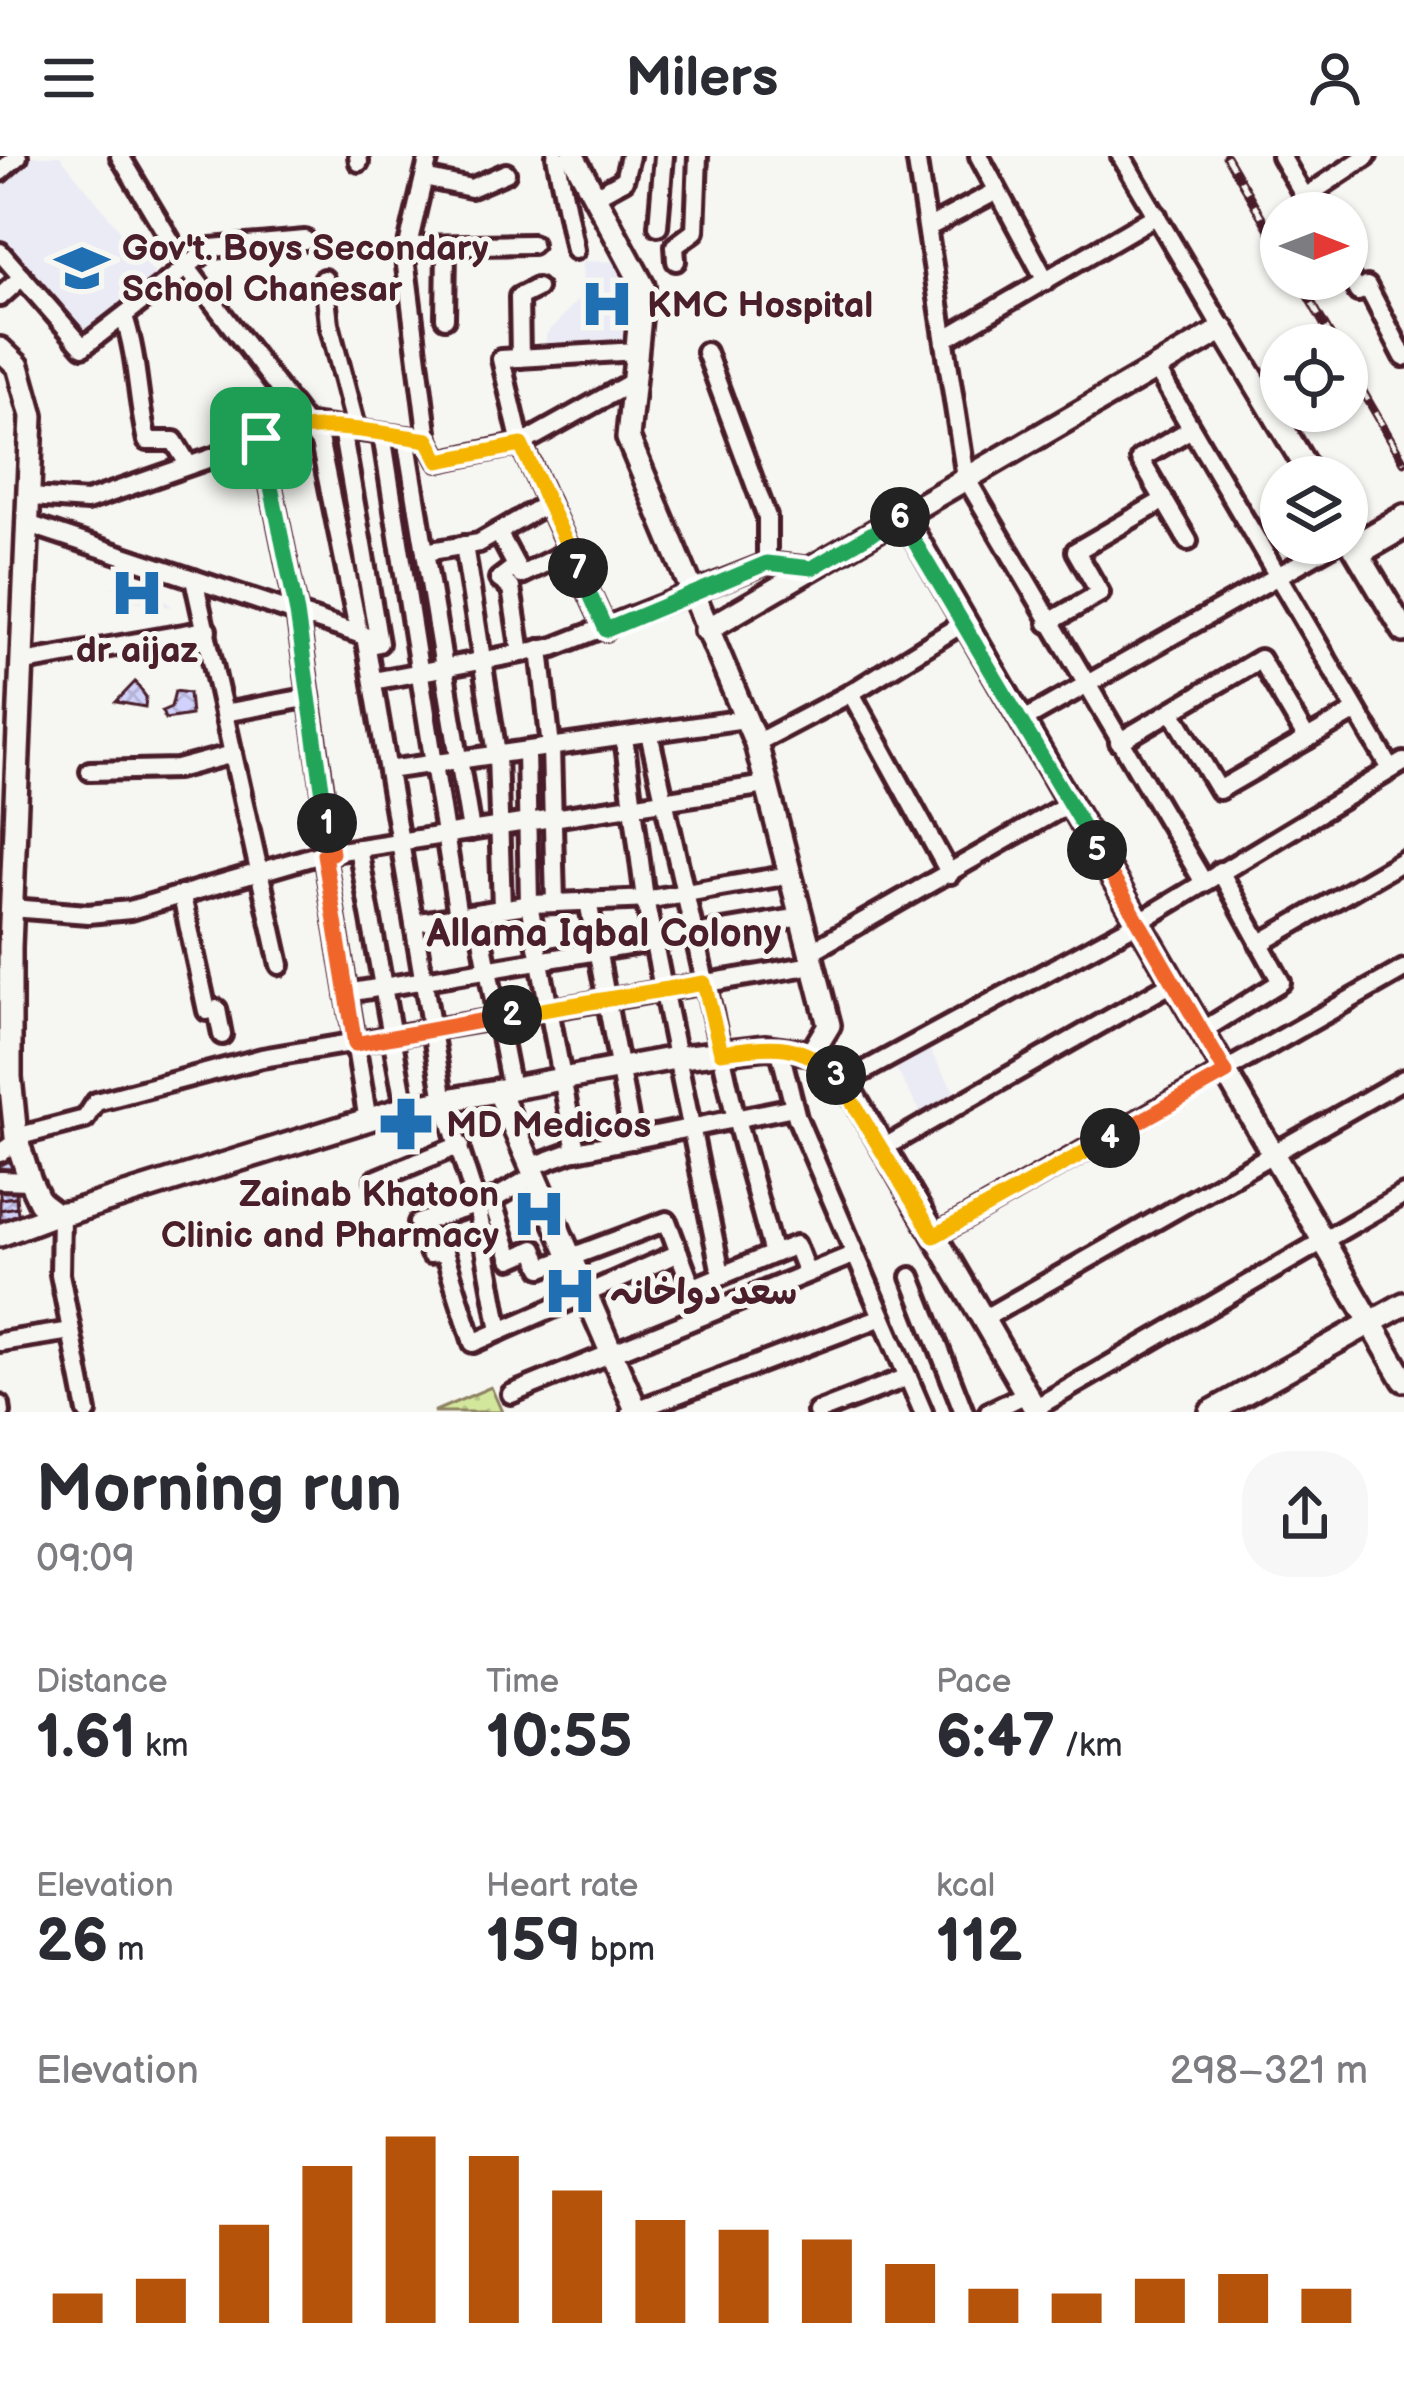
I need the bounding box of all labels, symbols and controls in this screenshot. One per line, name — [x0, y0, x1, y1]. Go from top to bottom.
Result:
icon: menu — [36, 45, 102, 111]
icon: person — [1302, 45, 1368, 111]
text: Milers — [626, 46, 778, 111]
north arrow — [1260, 192, 1368, 300]
map controls — [1260, 192, 1368, 564]
place label: Gov't. Boys Secondary School Chanesar — [122, 228, 489, 312]
school or university icon: Gov't. Boys Secondary School Chanesar — [53, 239, 111, 297]
hospital icon: KMC Hospital — [578, 275, 636, 333]
place label: KMC Hospital — [647, 285, 873, 328]
button: locate — [1260, 324, 1368, 432]
pin — [210, 387, 312, 489]
icon: arrive — [228, 405, 294, 471]
button: layers — [1260, 456, 1368, 564]
pin: 6 — [870, 487, 930, 547]
text: 6 — [890, 497, 910, 537]
pin: 7 — [548, 538, 608, 598]
text: 7 — [569, 548, 587, 588]
hospital icon: dr aijaz — [108, 564, 166, 622]
place label: dr aijaz — [76, 630, 199, 673]
pin: 1 — [297, 793, 357, 853]
text: 1 — [320, 803, 334, 843]
pin: 5 — [1067, 820, 1127, 880]
text: 5 — [1087, 830, 1107, 870]
district label: Allama Iqbal Colony — [426, 911, 782, 958]
pin: 2 — [482, 985, 542, 1045]
text: 2 — [502, 995, 522, 1035]
pin: 3 — [806, 1045, 866, 1105]
text: 3 — [826, 1055, 846, 1095]
pharmacy icon: MD Medicos — [377, 1095, 435, 1153]
place label: MD Medicos — [446, 1105, 651, 1148]
pin: 4 — [1080, 1108, 1140, 1168]
text: 4 — [1100, 1118, 1120, 1158]
place label: Zainab Khatoon Clinic and Pharmacy — [161, 1174, 500, 1258]
hospital icon: Zainab Khatoon Clinic and Pharmacy — [510, 1185, 568, 1243]
hospital icon: سعد دواخانہ — [541, 1262, 599, 1320]
place label: سعد دواخانہ — [610, 1272, 797, 1315]
text: Morning run — [36, 1451, 402, 1530]
button: share — [1242, 1451, 1368, 1577]
text: 09:09 — [36, 1536, 135, 1583]
text: Distance — [36, 1662, 168, 1702]
text: Time — [486, 1662, 559, 1702]
text: Pace — [936, 1662, 1011, 1702]
text: 1.61 — [36, 1702, 136, 1774]
text: 10:55 — [486, 1702, 632, 1774]
text: 6:47 — [936, 1702, 1055, 1774]
text: km — [136, 1726, 188, 1766]
text: /km — [1055, 1726, 1123, 1766]
text: Elevation — [36, 1866, 174, 1906]
text: Heart rate — [486, 1866, 638, 1906]
text: kcal — [936, 1866, 995, 1906]
text: 26 — [36, 1906, 108, 1978]
text: 159 — [486, 1906, 581, 1978]
text: 112 — [936, 1906, 1022, 1978]
text: m — [108, 1930, 145, 1970]
text: bpm — [581, 1930, 655, 1970]
text: Elevation — [36, 2048, 199, 2095]
text: 298–321 m — [1170, 2048, 1368, 2095]

